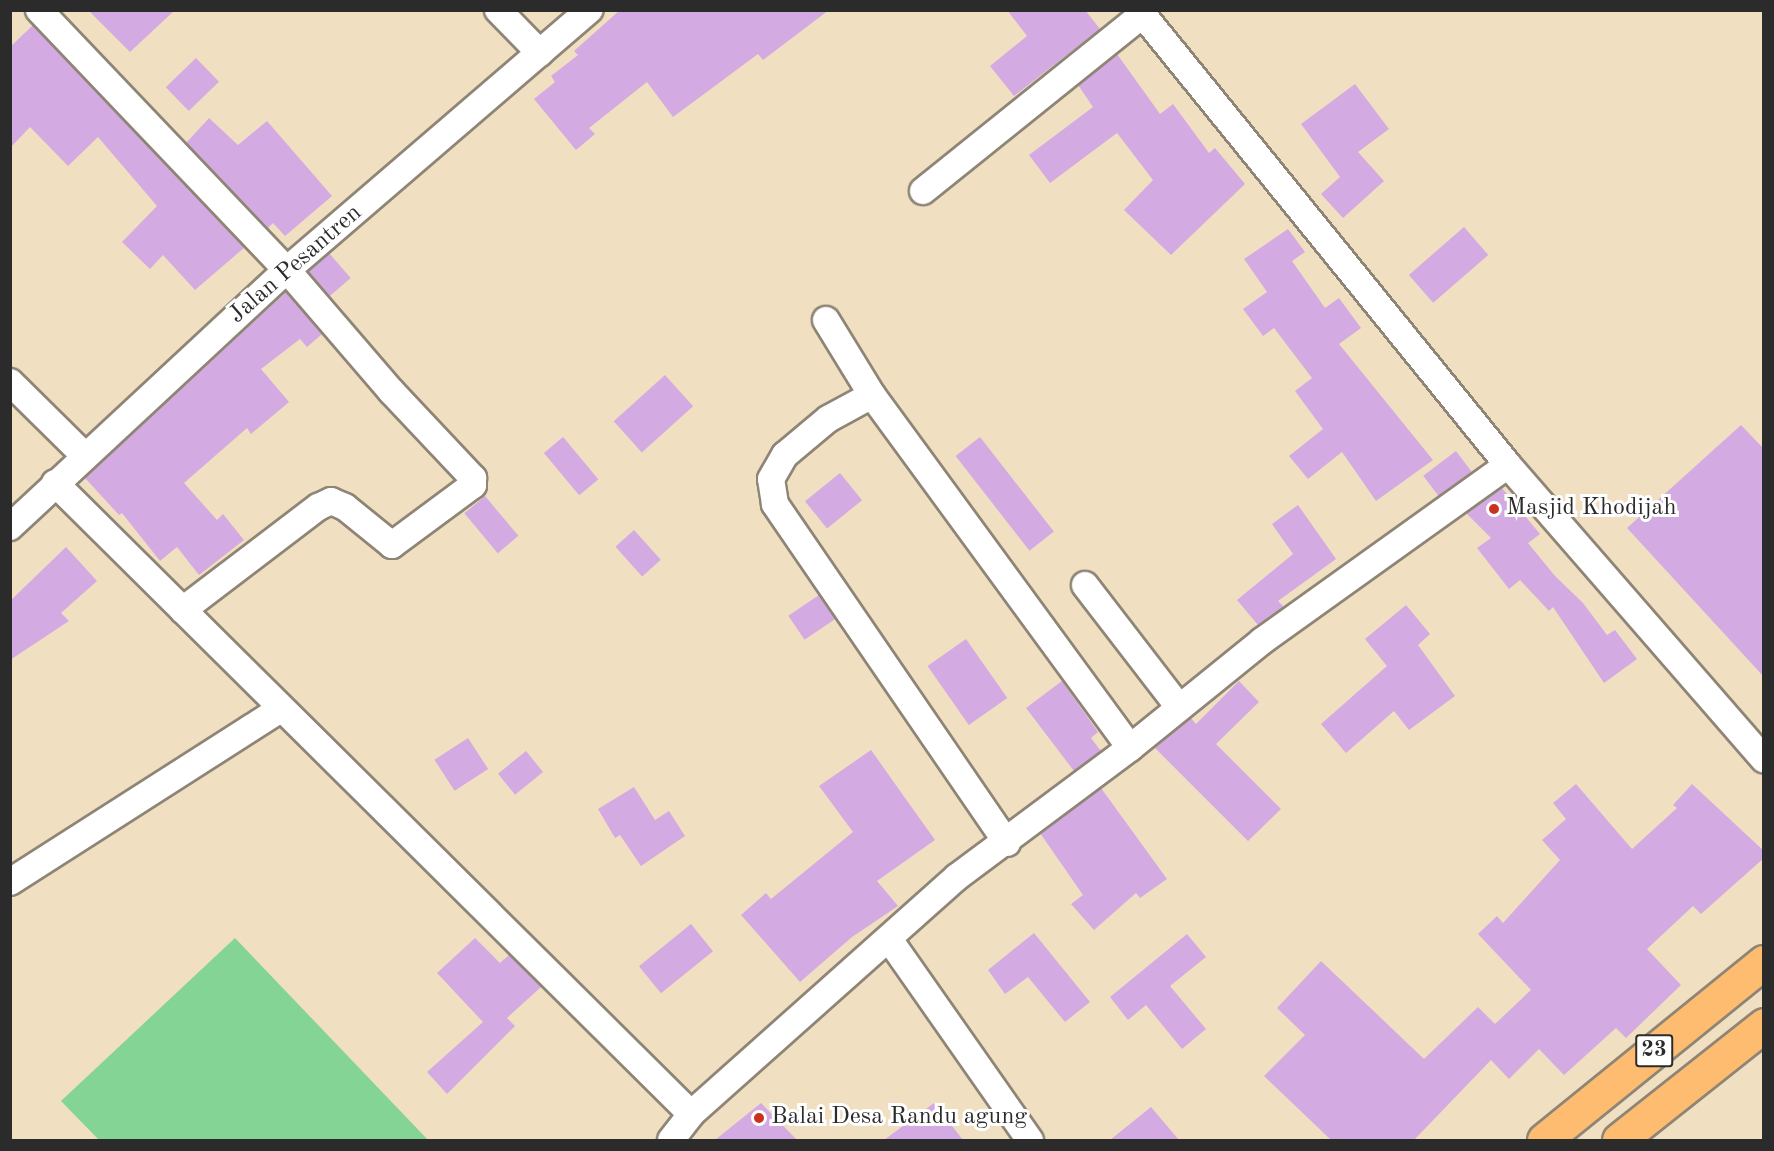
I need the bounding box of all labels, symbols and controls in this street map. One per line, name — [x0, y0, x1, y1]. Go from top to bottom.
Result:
street label: Jalan Pesantren — [224, 200, 368, 330]
place label: Masjid Khodijah — [1506, 495, 1676, 523]
marker: Masjid Khodijah — [1487, 502, 1501, 516]
road number: 23 — [1634, 1032, 1674, 1070]
place label: Balai Desa Randu agung — [771, 1104, 1027, 1132]
marker: Balai Desa Randu agung — [752, 1111, 766, 1125]

